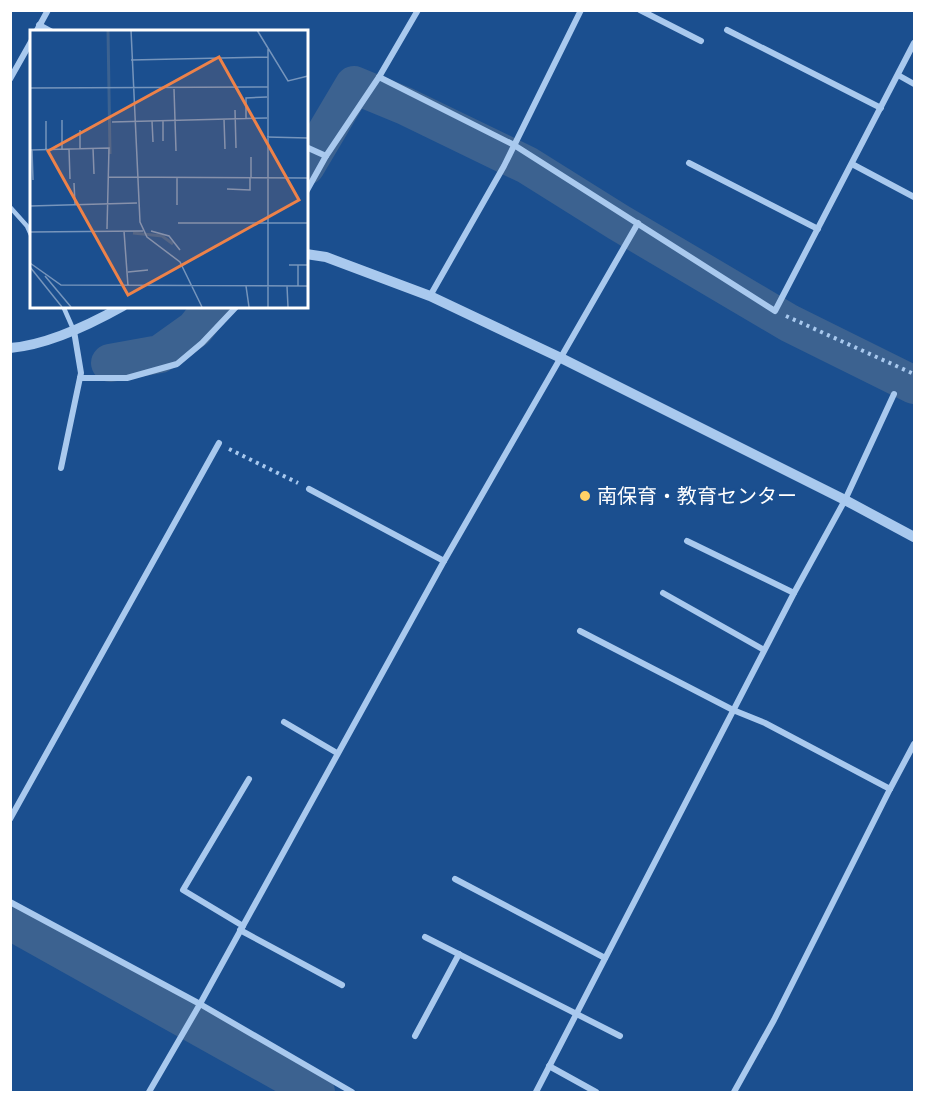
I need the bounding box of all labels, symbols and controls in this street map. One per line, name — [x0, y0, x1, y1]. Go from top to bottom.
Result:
inset map — [30, 30, 308, 308]
place label: 南保育・教育センター — [597, 484, 797, 507]
marker: 南保育・教育センター — [578, 489, 592, 503]

